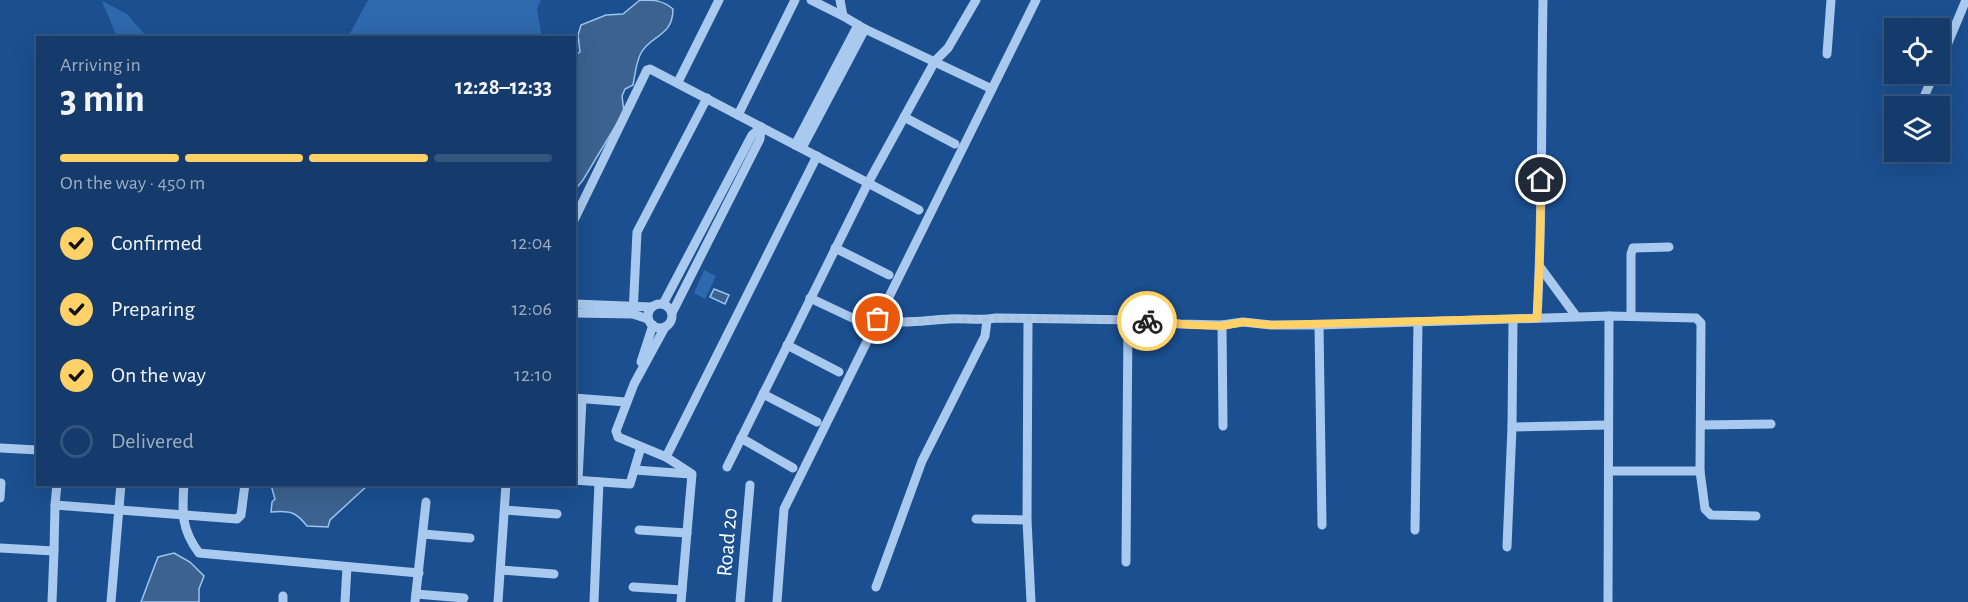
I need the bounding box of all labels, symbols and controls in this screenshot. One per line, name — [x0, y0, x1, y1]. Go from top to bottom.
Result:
map controls — [1884, 18, 1950, 162]
button: locate — [1884, 18, 1950, 84]
text: Arriving in — [60, 55, 141, 75]
text: 12:28–12:33 — [455, 76, 552, 98]
text: 3 min — [60, 80, 145, 119]
button: layers — [1884, 96, 1950, 162]
pin — [1515, 154, 1566, 205]
icon: home — [1524, 163, 1557, 196]
text: On the way · 450 m — [60, 173, 205, 193]
icon: check — [60, 227, 93, 260]
text: Confirmed — [111, 232, 202, 254]
text: 12:04 — [511, 233, 552, 253]
courier — [1117, 291, 1177, 351]
icon: check — [60, 293, 93, 326]
pin — [852, 293, 903, 344]
text: Preparing — [111, 298, 195, 320]
text: 12:06 — [511, 299, 552, 319]
icon: bag — [861, 302, 894, 335]
icon: bike — [1131, 305, 1164, 338]
icon: check — [60, 359, 93, 392]
text: On the way — [111, 364, 206, 386]
text: 12:10 — [514, 365, 552, 385]
text: Delivered — [111, 430, 194, 452]
street label: Road 20 — [713, 507, 741, 577]

